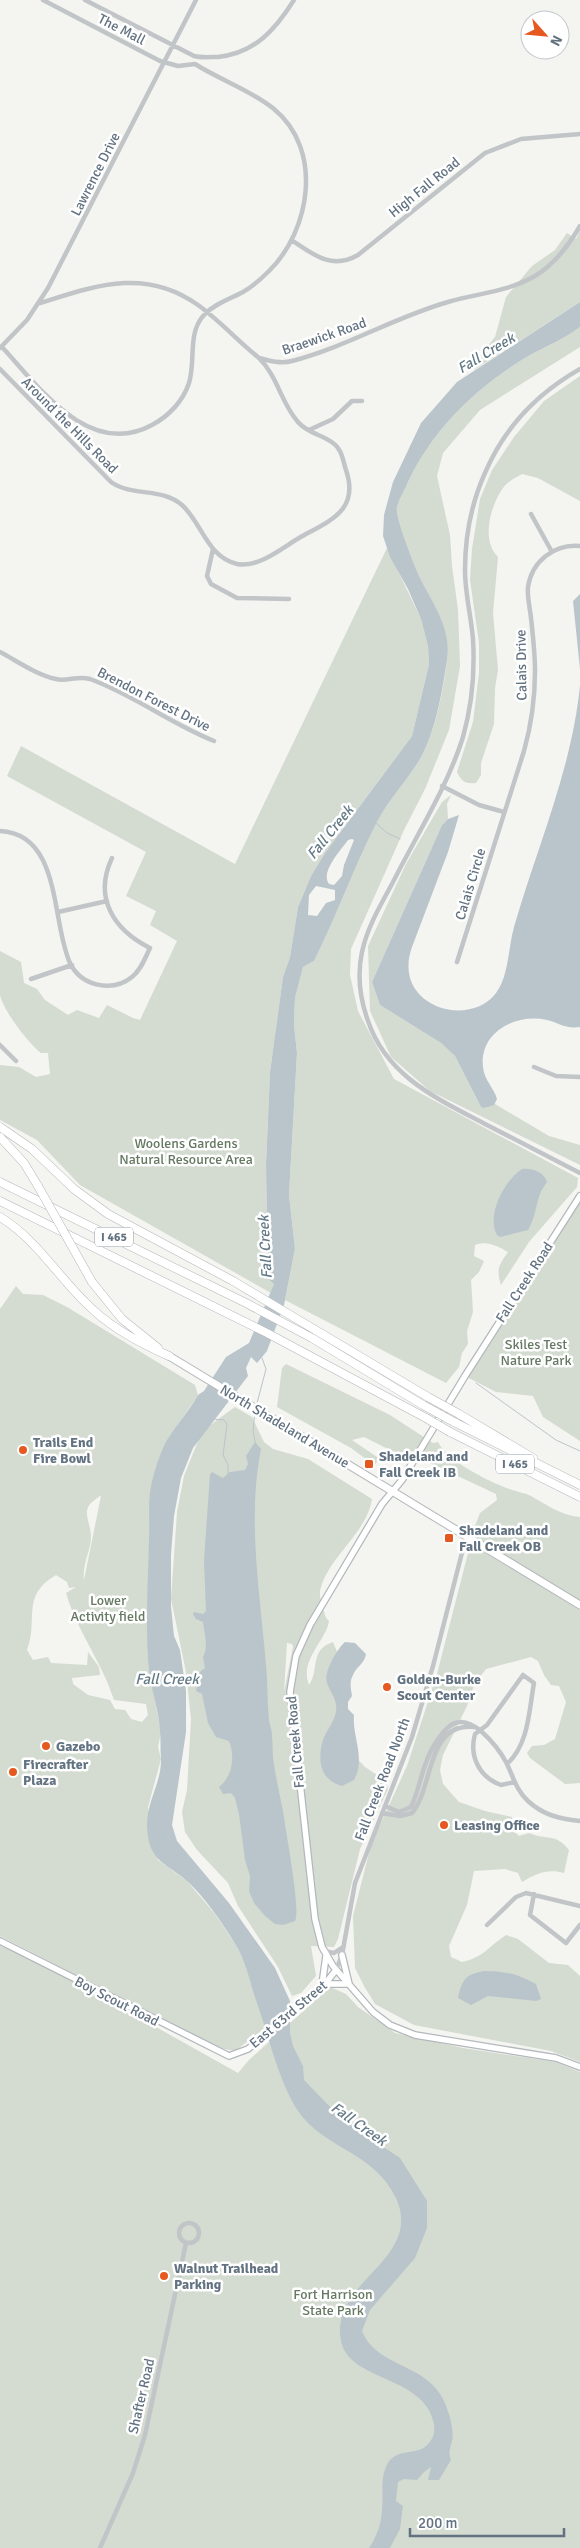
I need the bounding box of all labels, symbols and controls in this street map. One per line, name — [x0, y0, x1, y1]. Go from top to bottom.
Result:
street label: The Mall — [95, 10, 148, 49]
north arrow — [520, 10, 570, 60]
text: N — [546, 32, 566, 49]
street label: Lawrence Drive — [67, 130, 124, 219]
street label: High Fall Road — [385, 154, 463, 221]
street label: Braewick Road — [280, 314, 369, 359]
water label: Fall Creek — [454, 328, 519, 377]
street label: Around the Hills Road — [18, 374, 121, 477]
street label: Calais Drive — [512, 629, 531, 701]
street label: Brendon Forest Drive — [94, 664, 213, 735]
water label: Fall Creek — [303, 800, 358, 862]
street label: Calais Circle — [451, 846, 489, 922]
park label: Woolens Gardens Natural Resource Area — [119, 1135, 253, 1168]
water label: Fall Creek — [254, 1213, 276, 1279]
road number: I 465 — [95, 1228, 133, 1246]
street label: Fall Creek Road — [492, 1239, 557, 1326]
park label: Skiles Test Nature Park — [501, 1336, 571, 1369]
street label: North Shadeland Avenue — [217, 1381, 352, 1472]
place label: Trails End Fire Bowl — [33, 1434, 94, 1467]
marker: Trails End Fire Bowl — [17, 1444, 29, 1456]
place label: Shadeland and Fall Creek IB — [379, 1448, 469, 1481]
road number: I 465 — [496, 1455, 534, 1474]
marker: Shadeland and Fall Creek IB — [363, 1458, 375, 1470]
place label: Shadeland and Fall Creek OB — [459, 1522, 549, 1555]
marker: Shadeland and Fall Creek OB — [443, 1532, 455, 1544]
park label: Lower Activity field — [71, 1592, 145, 1625]
water label: Fall Creek — [135, 1670, 200, 1688]
place label: Golden-Burke Scout Center — [397, 1671, 481, 1704]
marker: Golden-Burke Scout Center — [381, 1681, 393, 1693]
street label: Fall Creek Road — [283, 1695, 308, 1789]
street label: Fall Creek Road North — [351, 1715, 414, 1843]
place label: Gazebo — [56, 1738, 100, 1755]
marker: Gazebo — [40, 1740, 52, 1752]
place label: Firecrafter Plaza — [23, 1756, 89, 1789]
marker: Firecrafter Plaza — [7, 1766, 19, 1778]
place label: Leasing Office — [454, 1817, 540, 1834]
marker: Leasing Office — [438, 1819, 450, 1831]
street label: Boy Scout Road — [72, 1973, 162, 2030]
street label: East 63rd Street — [246, 1977, 331, 2052]
water label: Fall Creek — [328, 2098, 391, 2150]
place label: Walnut Trailhead Parking — [174, 2260, 279, 2293]
marker: Walnut Trailhead Parking — [158, 2270, 170, 2282]
park label: Fort Harrison State Park — [293, 2286, 373, 2319]
street label: Shafter Road — [125, 2357, 158, 2435]
scale bar — [410, 2506, 564, 2538]
text: 200 m — [418, 2514, 458, 2532]

